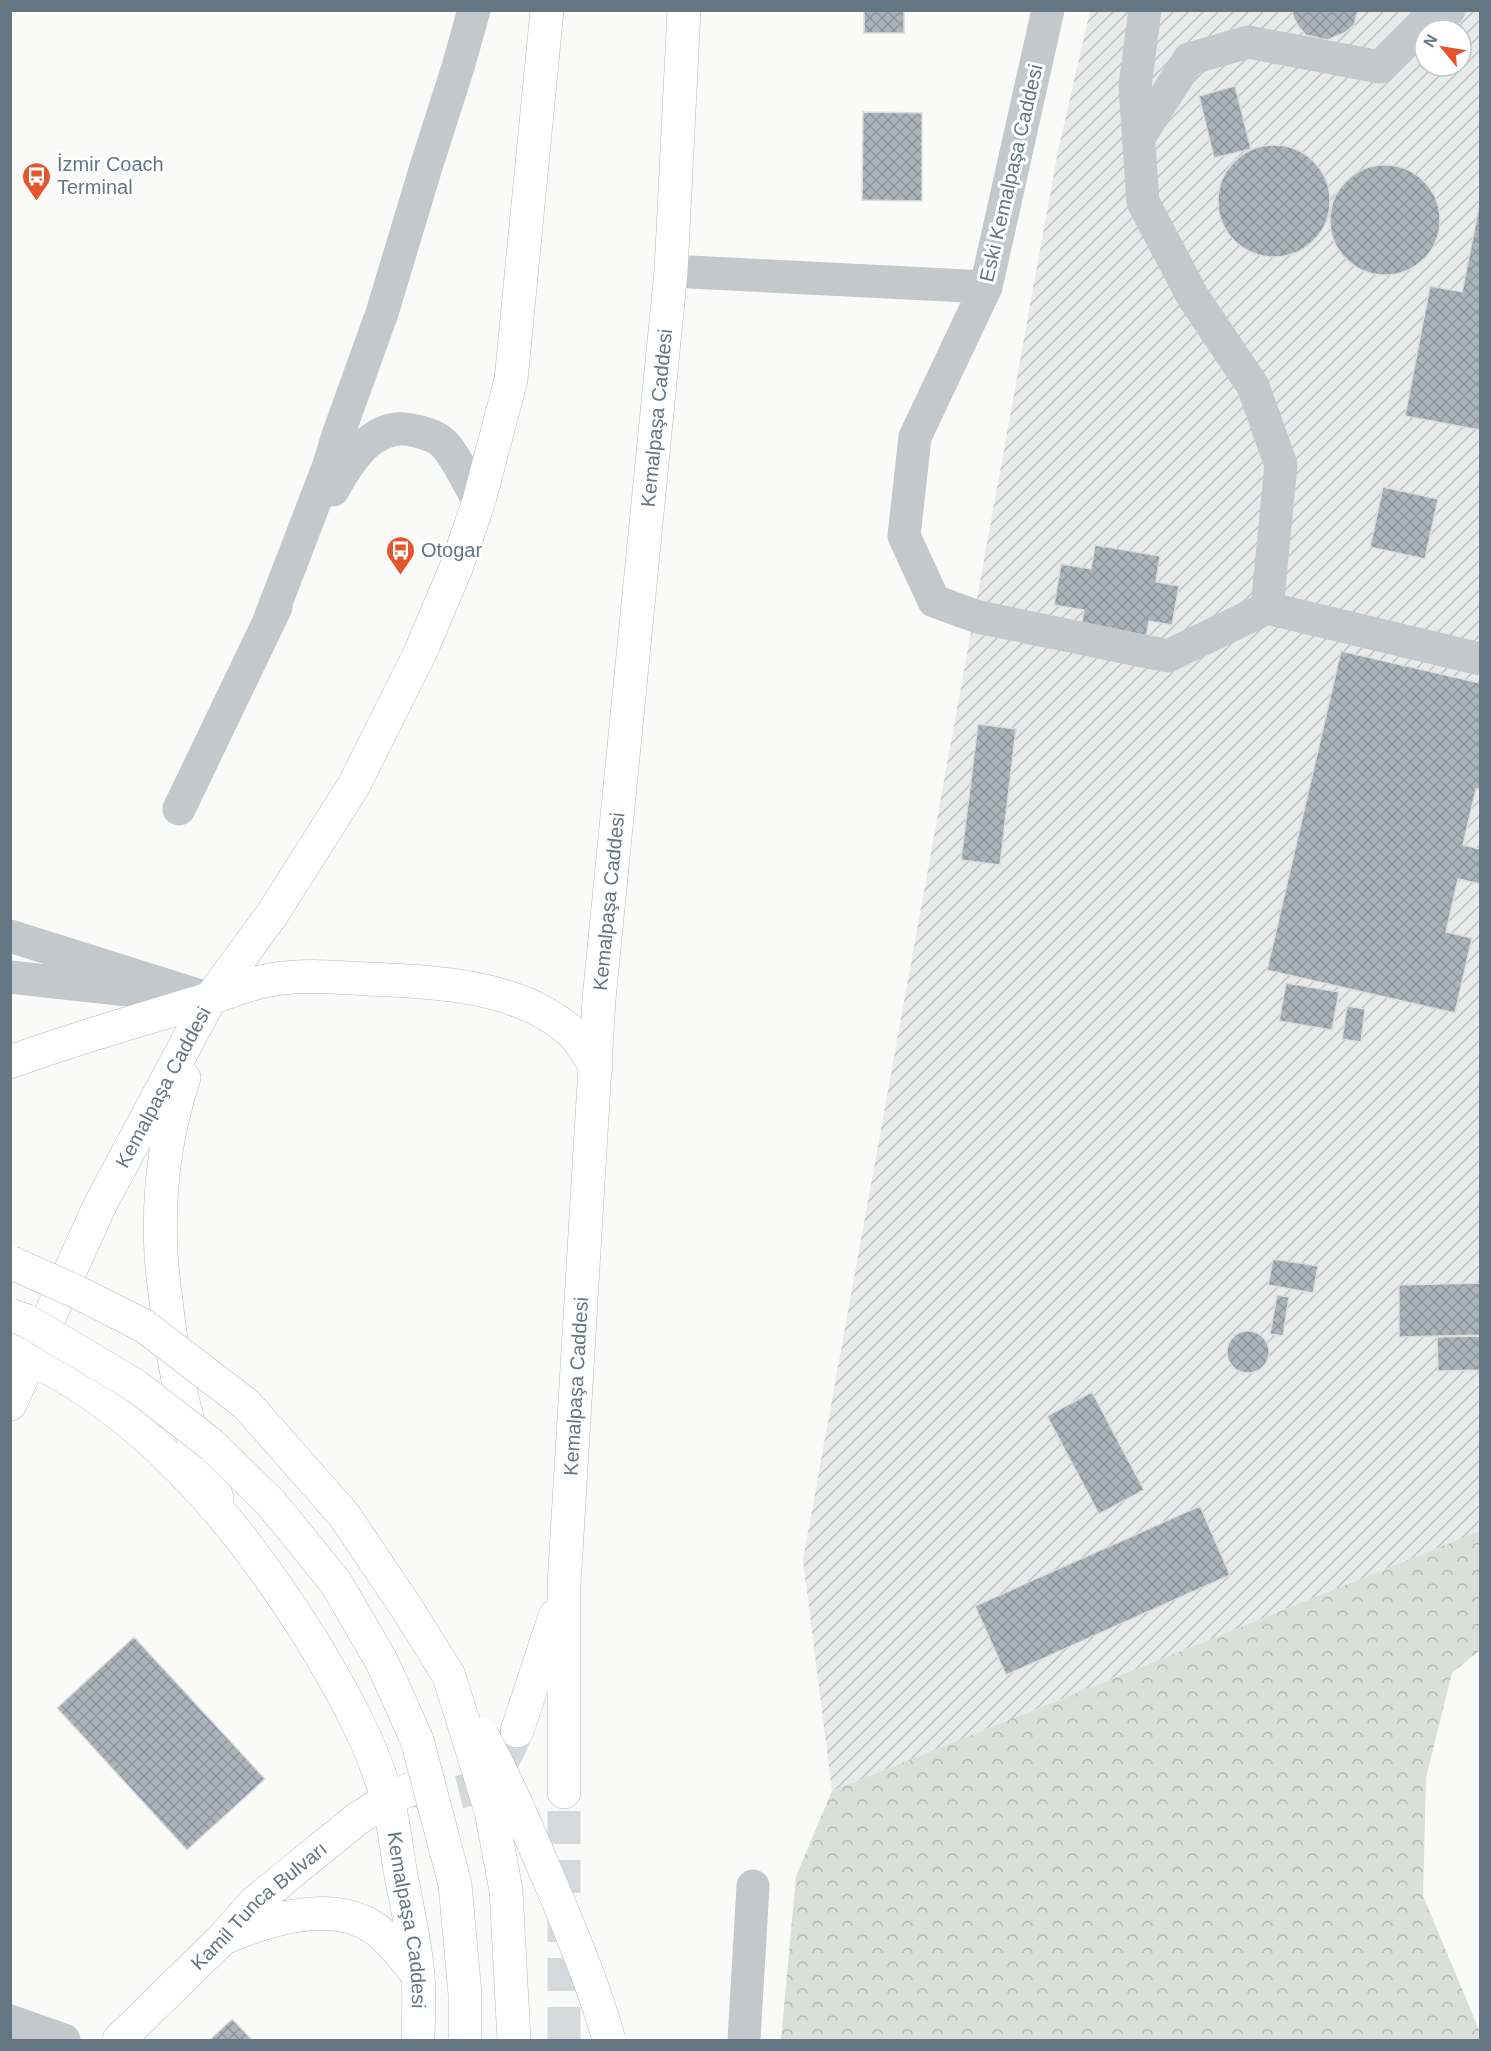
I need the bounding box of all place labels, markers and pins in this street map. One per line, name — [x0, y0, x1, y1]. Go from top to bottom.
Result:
place label: İzmir Coach Terminal — [57, 153, 164, 198]
bus stop icon: İzmir Coach Terminal — [20, 160, 52, 202]
bus stop icon: Otogar — [384, 534, 416, 576]
place label: Otogar — [421, 539, 482, 561]

